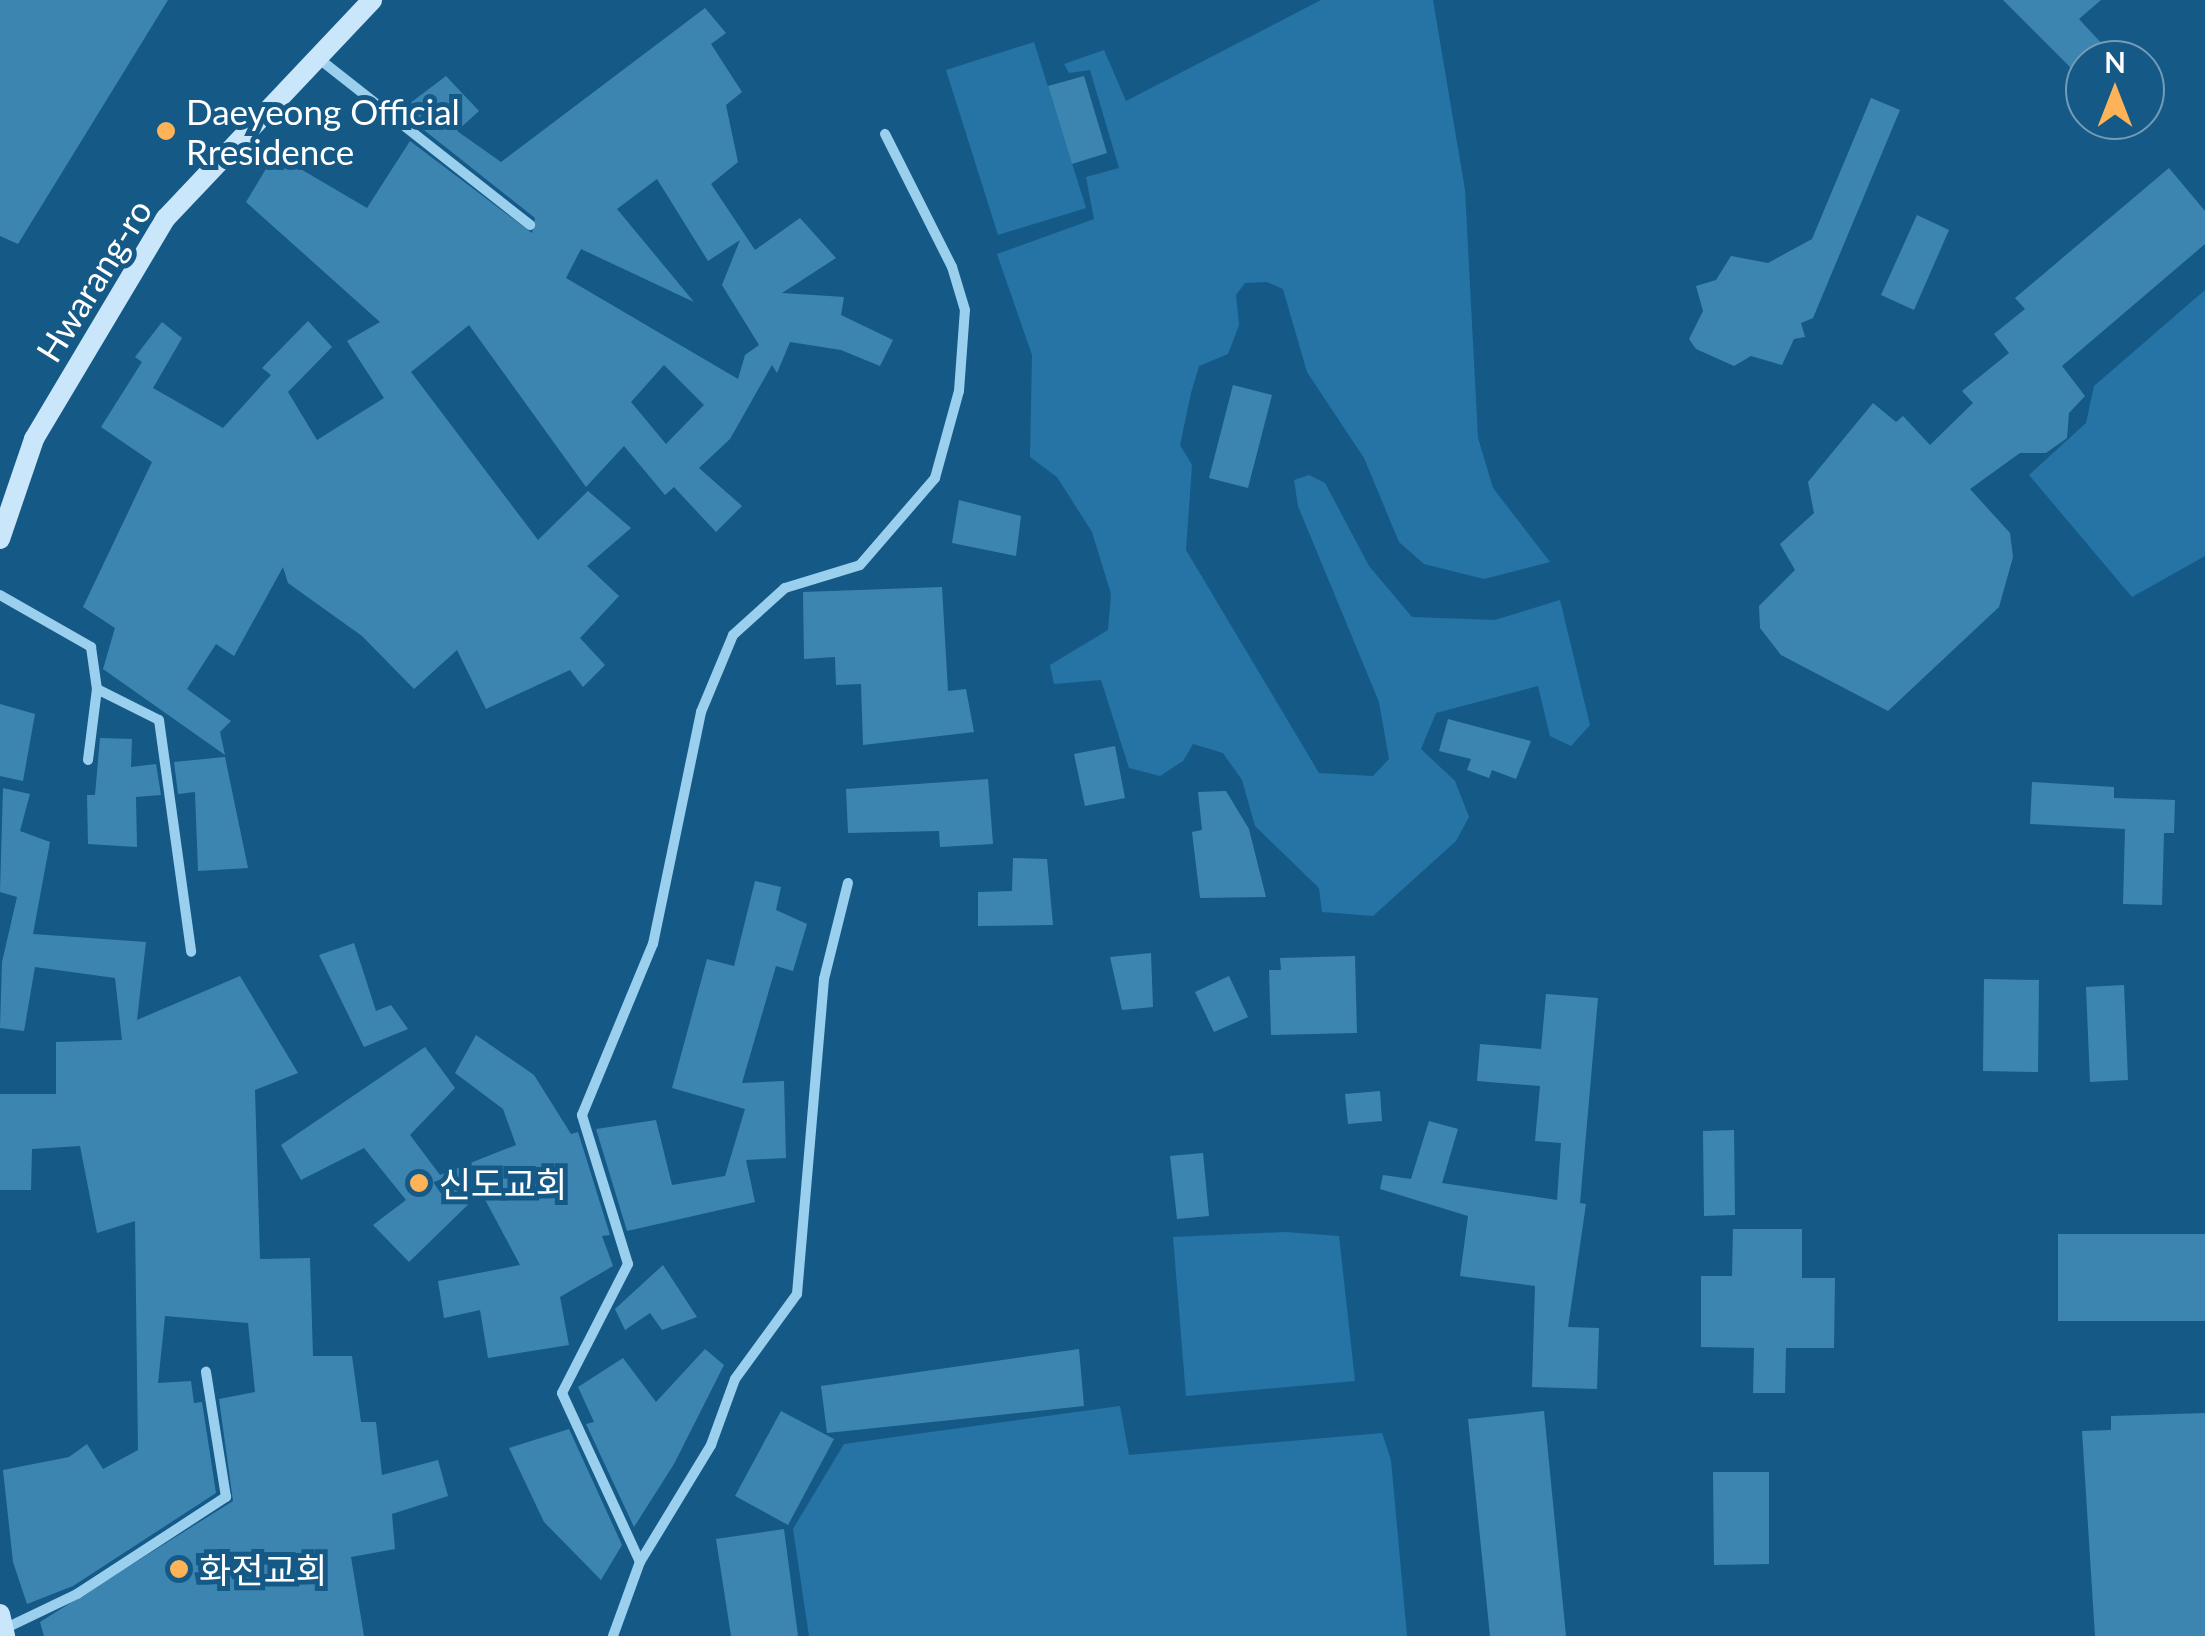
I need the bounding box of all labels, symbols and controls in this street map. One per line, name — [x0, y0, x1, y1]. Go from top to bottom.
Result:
north arrow — [2065, 40, 2165, 140]
text: N — [2104, 45, 2126, 79]
place label: Daeyeong Official Rresidence — [186, 90, 460, 172]
marker: Daeyeong Official Rresidence — [155, 120, 177, 142]
street label: Hwarang-ro — [27, 191, 159, 369]
place label: 신도교회 — [439, 1162, 568, 1204]
marker: 신도교회 — [408, 1172, 430, 1194]
place label: 화전교회 — [199, 1548, 328, 1590]
marker: 화전교회 — [168, 1558, 190, 1580]

